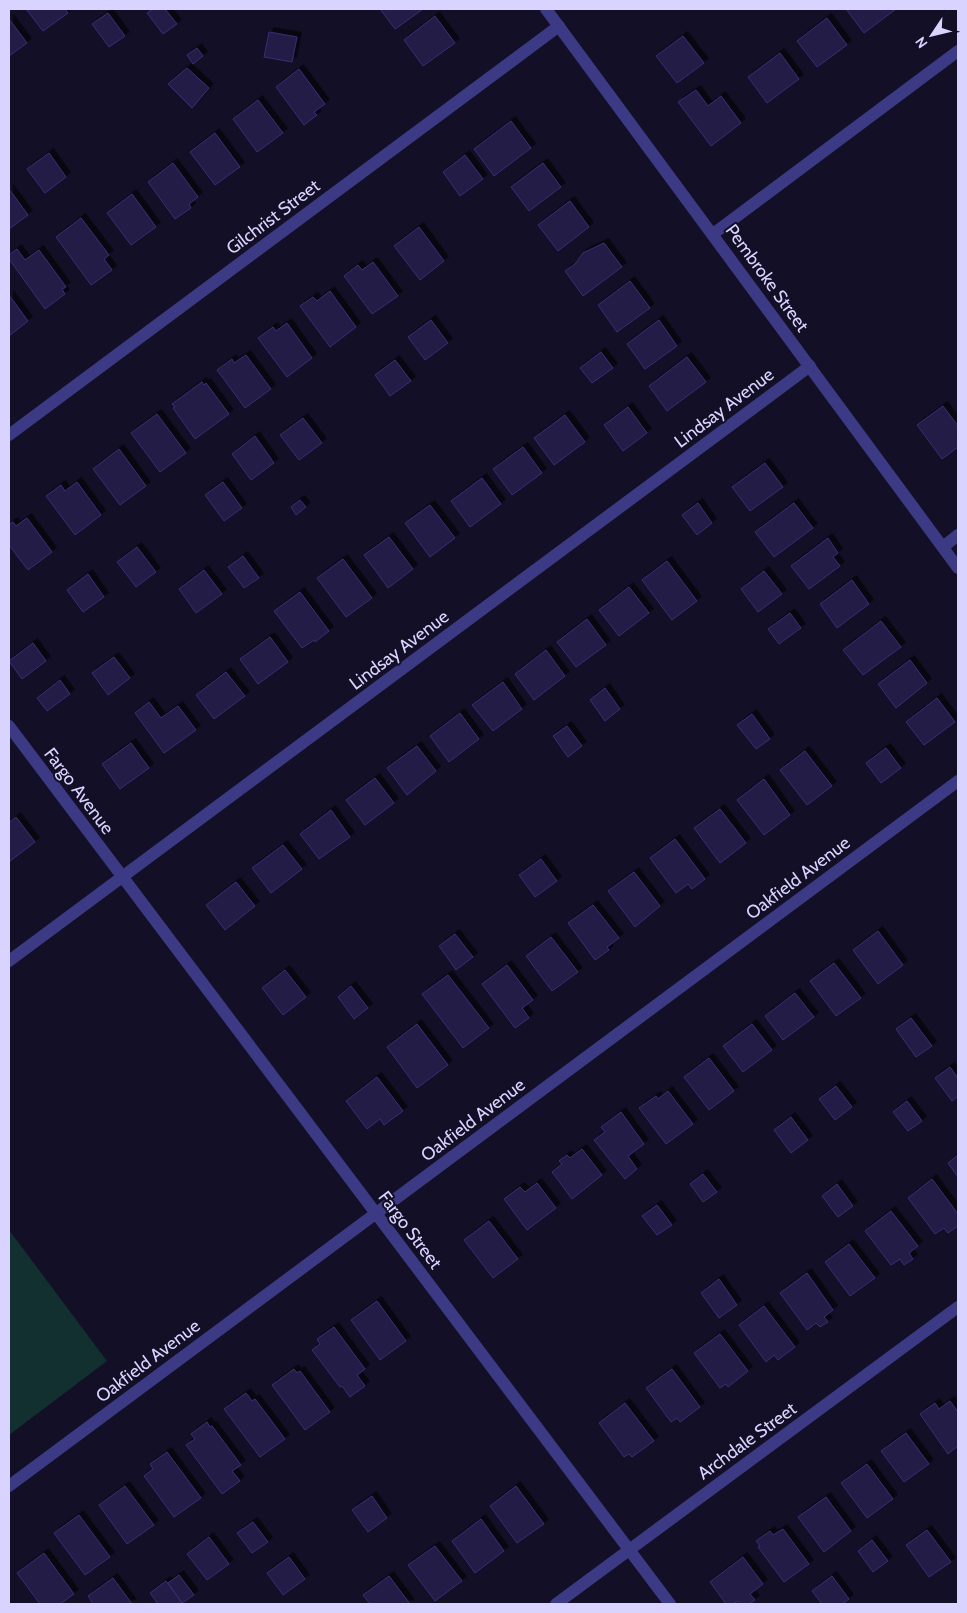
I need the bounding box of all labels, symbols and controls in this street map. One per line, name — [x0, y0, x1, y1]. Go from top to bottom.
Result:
north arrow — [907, 10, 957, 60]
text: N — [911, 33, 932, 52]
street label: Gilchrist Street — [222, 175, 324, 259]
street label: Pembroke Street — [721, 220, 813, 336]
street label: Lindsay Avenue — [670, 363, 778, 453]
street label: Lindsay Avenue — [345, 605, 453, 695]
street label: Fargo Avenue — [39, 743, 119, 839]
street label: Oakfield Avenue — [742, 832, 854, 924]
street label: Oakfield Avenue — [417, 1074, 529, 1166]
street label: Fargo Street — [374, 1187, 446, 1273]
street label: Oakfield Avenue — [92, 1315, 204, 1407]
street label: Archdale Street — [693, 1398, 801, 1484]

